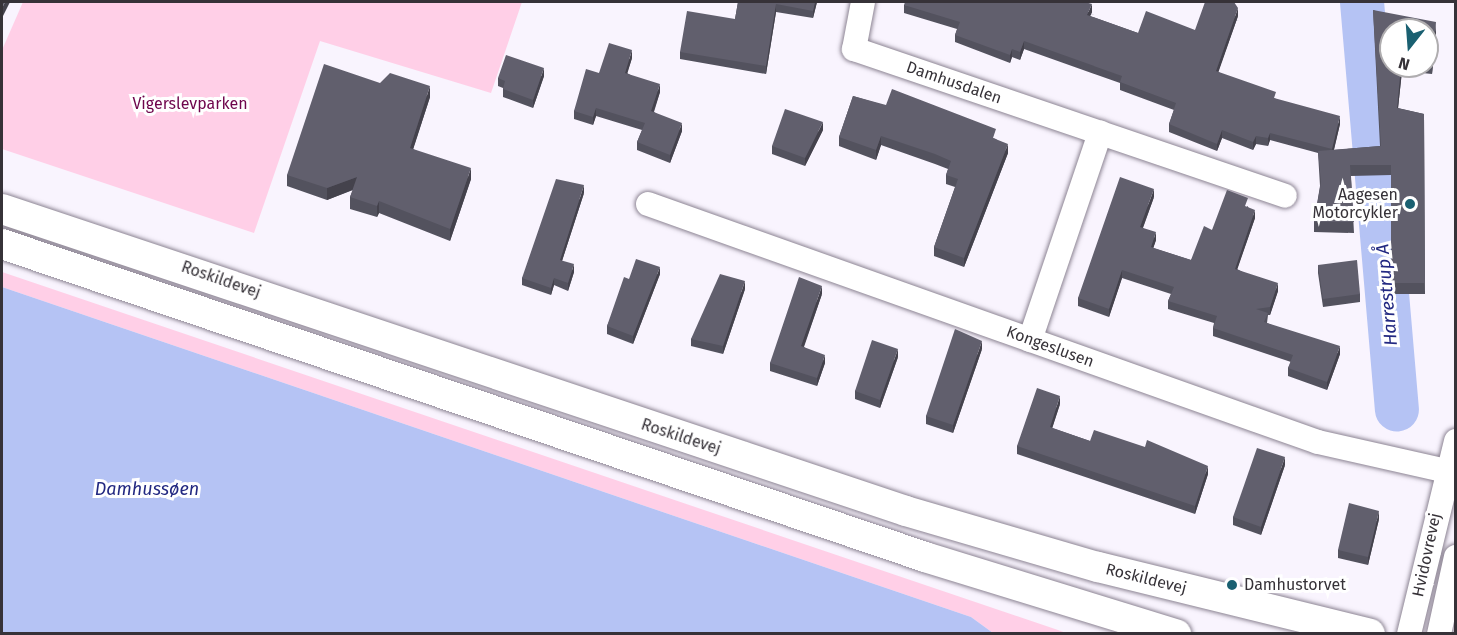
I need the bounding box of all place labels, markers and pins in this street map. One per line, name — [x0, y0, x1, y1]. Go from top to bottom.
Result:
place label: Aagesen Motorcykler — [1312, 185, 1398, 223]
marker: Aagesen Motorcykler — [1403, 197, 1417, 211]
place label: Damhustorvet — [1244, 575, 1346, 595]
marker: Damhustorvet — [1225, 578, 1239, 592]

